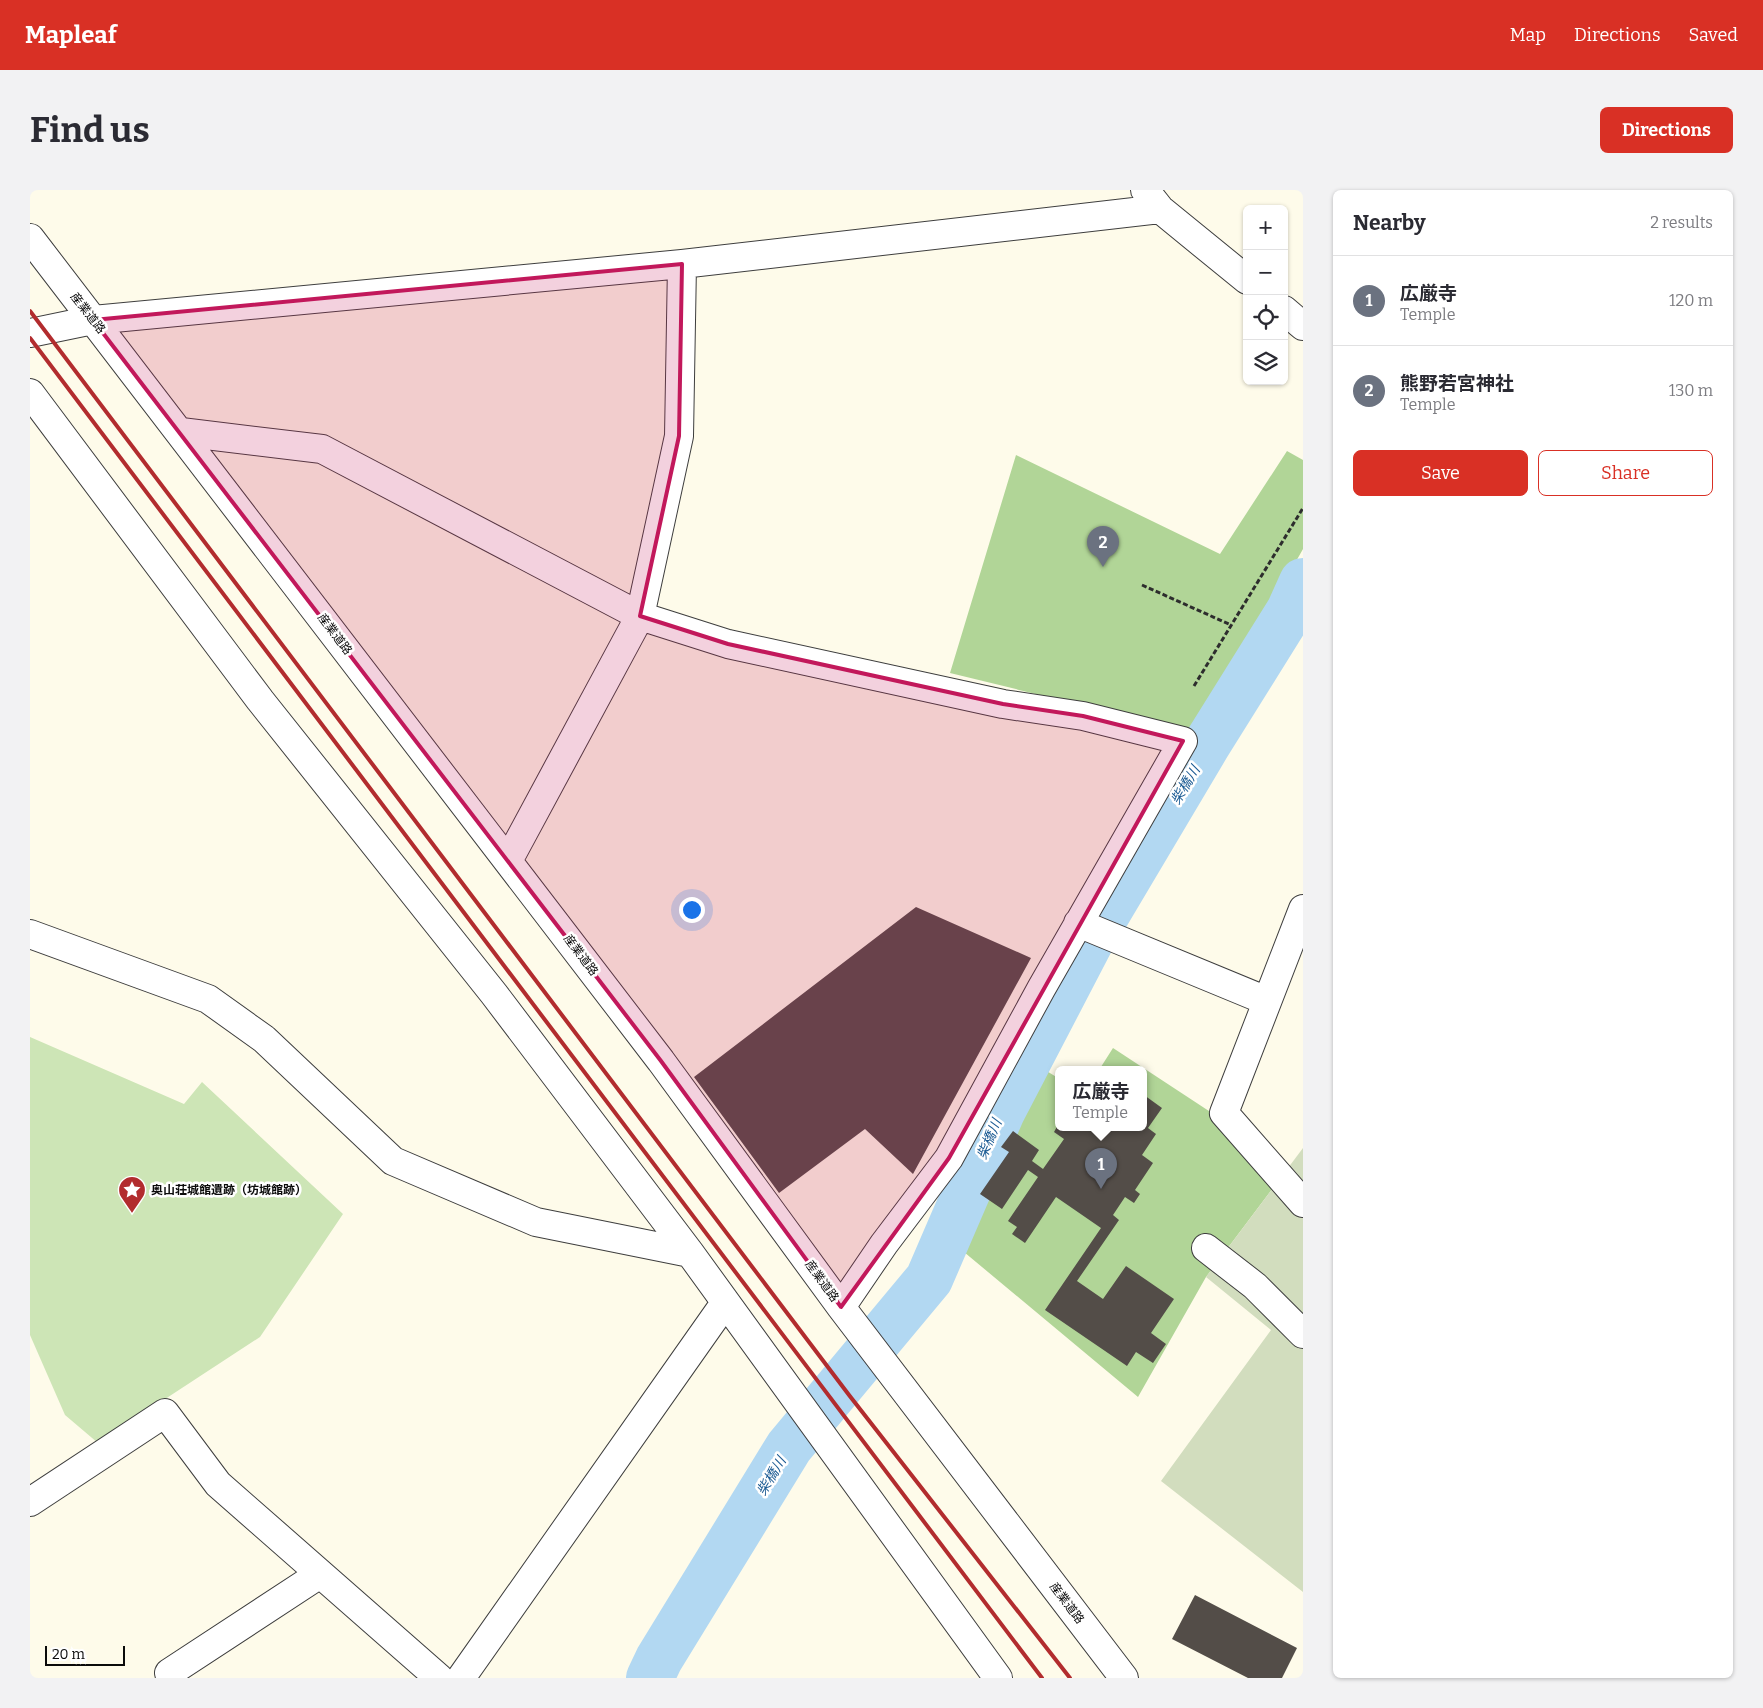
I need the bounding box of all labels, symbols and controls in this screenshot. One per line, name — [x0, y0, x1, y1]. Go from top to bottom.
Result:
text: Mapleaf — [25, 21, 117, 49]
text: Map — [1510, 24, 1546, 46]
text: Directions — [1574, 24, 1661, 46]
text: Saved — [1689, 24, 1738, 46]
button: Directions — [1600, 107, 1733, 153]
text: Find us — [30, 109, 150, 151]
map controls — [1243, 205, 1288, 385]
button: + — [1243, 205, 1288, 250]
text: Nearby — [1353, 210, 1426, 236]
text: 2 results — [1650, 213, 1713, 232]
button: − — [1243, 250, 1288, 295]
text: 広厳寺 — [1400, 282, 1457, 305]
street label: 産業道路 — [68, 290, 108, 336]
text: 1 — [1366, 291, 1372, 310]
text: 120 m — [1669, 291, 1713, 310]
button: locate — [1243, 295, 1288, 340]
text: Temple — [1400, 305, 1455, 324]
button: layers — [1243, 340, 1288, 385]
text: 熊野若宮神社 — [1400, 372, 1514, 395]
text: 2 — [1364, 381, 1374, 400]
text: 130 m — [1669, 381, 1713, 400]
text: Temple — [1400, 395, 1455, 414]
button: Save — [1353, 450, 1528, 496]
button: Share — [1538, 450, 1713, 496]
pin: 2 — [1087, 526, 1119, 567]
street label: 産業道路 — [315, 611, 355, 657]
water label: 柴橋川 — [1167, 761, 1205, 808]
your location — [679, 897, 705, 923]
street label: 産業道路 — [561, 932, 601, 978]
popup — [1055, 1066, 1147, 1131]
text: 広厳寺 — [1072, 1080, 1130, 1103]
text: Temple — [1072, 1103, 1128, 1122]
water label: 柴橋川 — [973, 1115, 1006, 1162]
pin: 1 — [1085, 1148, 1117, 1189]
place icon: 奥山荘城館遺跡（坊城館跡） — [117, 1175, 147, 1214]
place label: 奥山荘城館遺跡（坊城館跡） — [151, 1183, 307, 1197]
street label: 産業道路 — [802, 1257, 842, 1305]
water label: 柴橋川 — [753, 1452, 791, 1499]
street label: 産業道路 — [1047, 1580, 1087, 1626]
scale bar — [45, 1643, 125, 1666]
text: 20 m — [52, 1646, 85, 1663]

